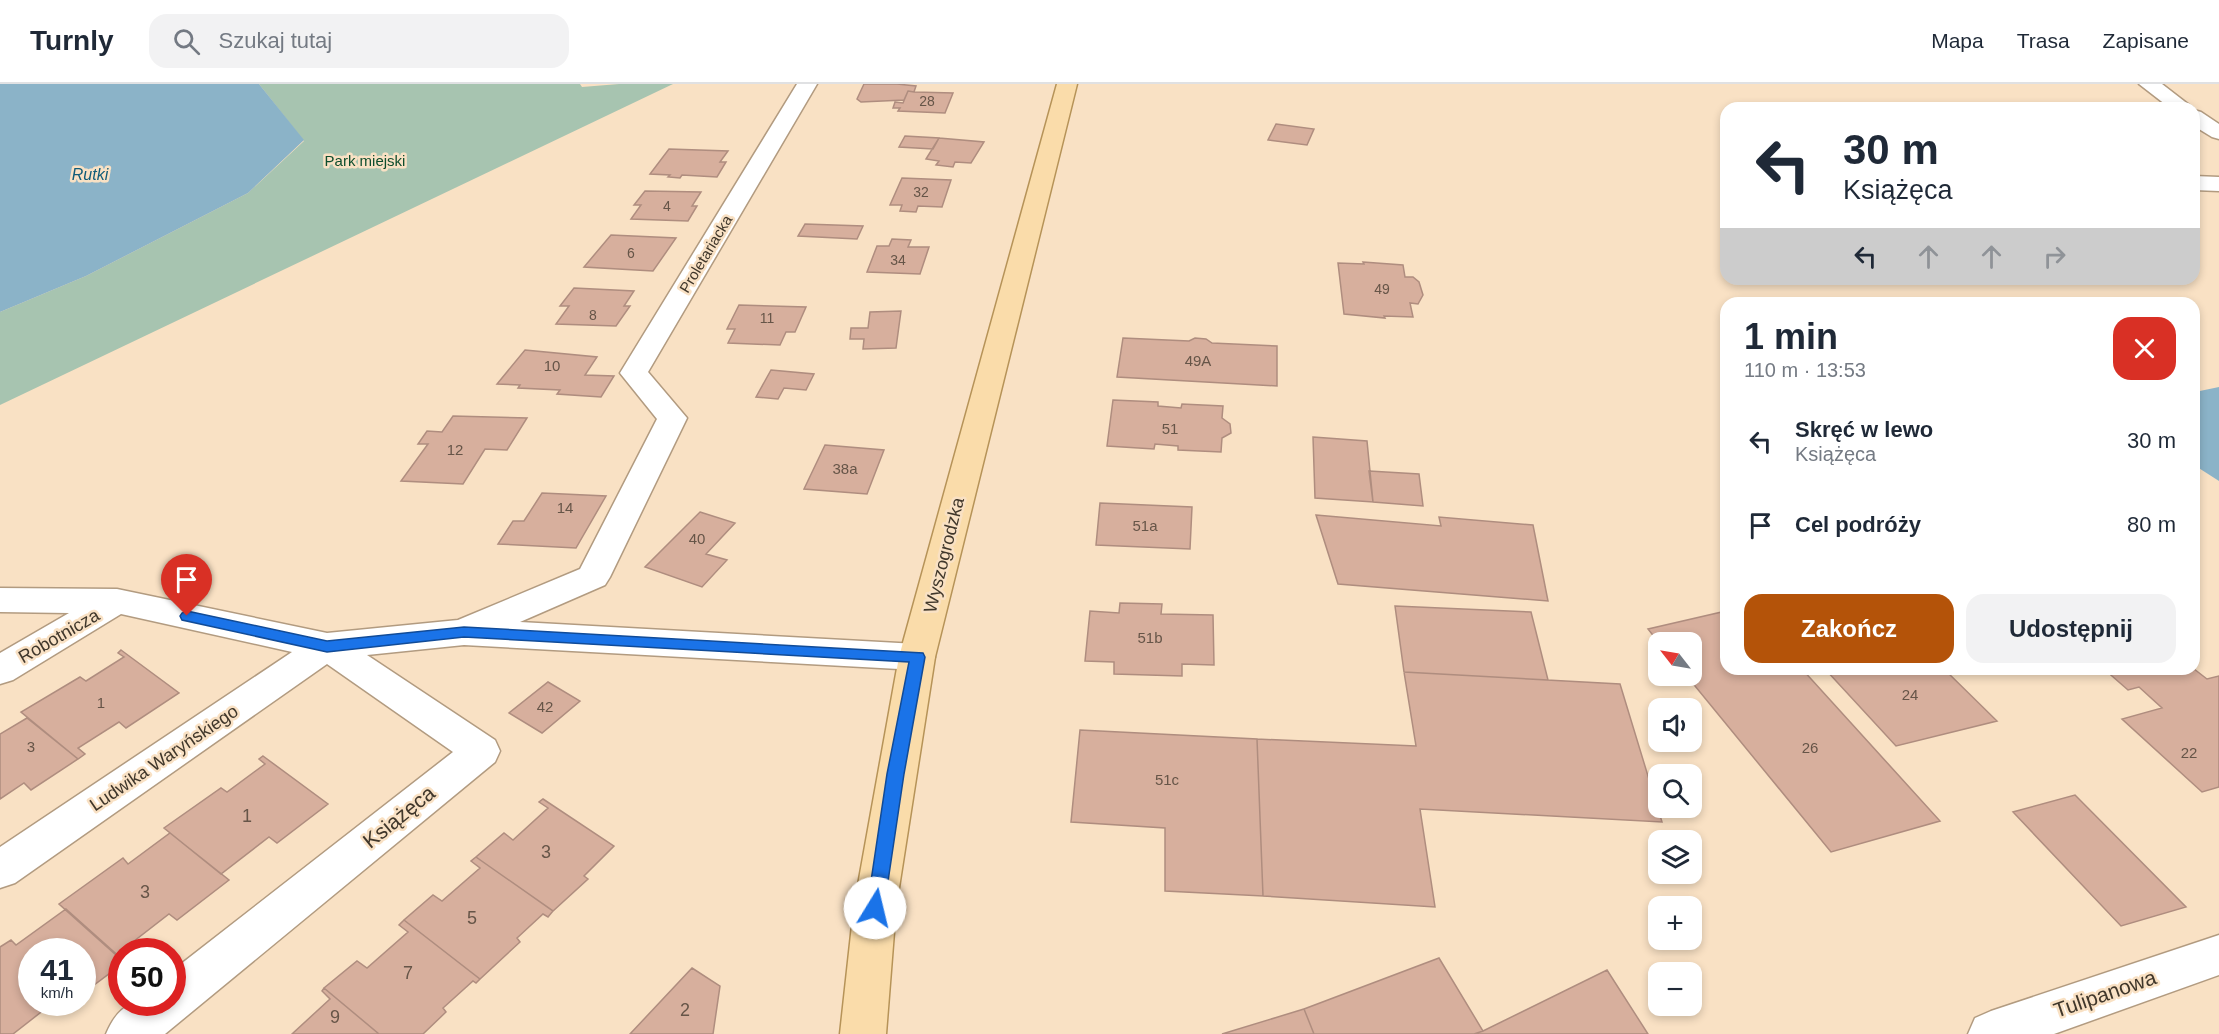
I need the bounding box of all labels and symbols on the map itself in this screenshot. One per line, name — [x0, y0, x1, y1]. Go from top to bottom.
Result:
house number: 28 — [919, 93, 935, 109]
park label: Park miejski — [325, 152, 405, 169]
water label: Rutki — [72, 166, 109, 183]
house number: 32 — [913, 184, 929, 200]
house number: 4 — [663, 198, 671, 214]
street label: Proletariacka — [676, 211, 736, 296]
house number: 6 — [627, 245, 635, 261]
house number: 34 — [890, 252, 906, 268]
house number: 49 — [1374, 281, 1390, 297]
house number: 8 — [589, 307, 597, 323]
house number: 11 — [760, 310, 774, 326]
house number: 49A — [1185, 352, 1211, 369]
house number: 10 — [544, 357, 560, 374]
house number: 51 — [1162, 420, 1178, 437]
house number: 12 — [447, 441, 463, 458]
house number: 38a — [832, 460, 858, 477]
street label: Wyszogrodzka — [920, 494, 968, 615]
house number: 14 — [557, 499, 573, 516]
house number: 51a — [1132, 517, 1158, 534]
house number: 40 — [689, 530, 705, 547]
pin — [161, 554, 212, 616]
street label: Robotnicza — [15, 604, 104, 667]
house number: 51b — [1137, 629, 1163, 646]
north arrow — [1648, 632, 1702, 686]
house number: 24 — [1902, 686, 1918, 703]
house number: 1 — [97, 694, 105, 711]
house number: 42 — [537, 698, 553, 715]
street label: Ludwika Waryńskiego — [86, 701, 242, 815]
house number: 3 — [27, 738, 35, 755]
house number: 26 — [1802, 739, 1818, 756]
house number: 22 — [2181, 744, 2197, 761]
house number: 51c — [1155, 771, 1180, 788]
street label: Książęca — [358, 781, 439, 852]
house number: 1 — [242, 806, 252, 826]
house number: 3 — [541, 842, 551, 862]
position arrow — [843, 876, 907, 940]
house number: 3 — [140, 882, 150, 902]
house number: 5 — [467, 908, 477, 928]
speed limit sign: 50 — [108, 938, 186, 1016]
house number: 7 — [403, 963, 413, 983]
street label: Tulipanowa — [2051, 965, 2159, 1022]
house number: 2 — [680, 1000, 690, 1020]
house number: 9 — [330, 1007, 340, 1027]

